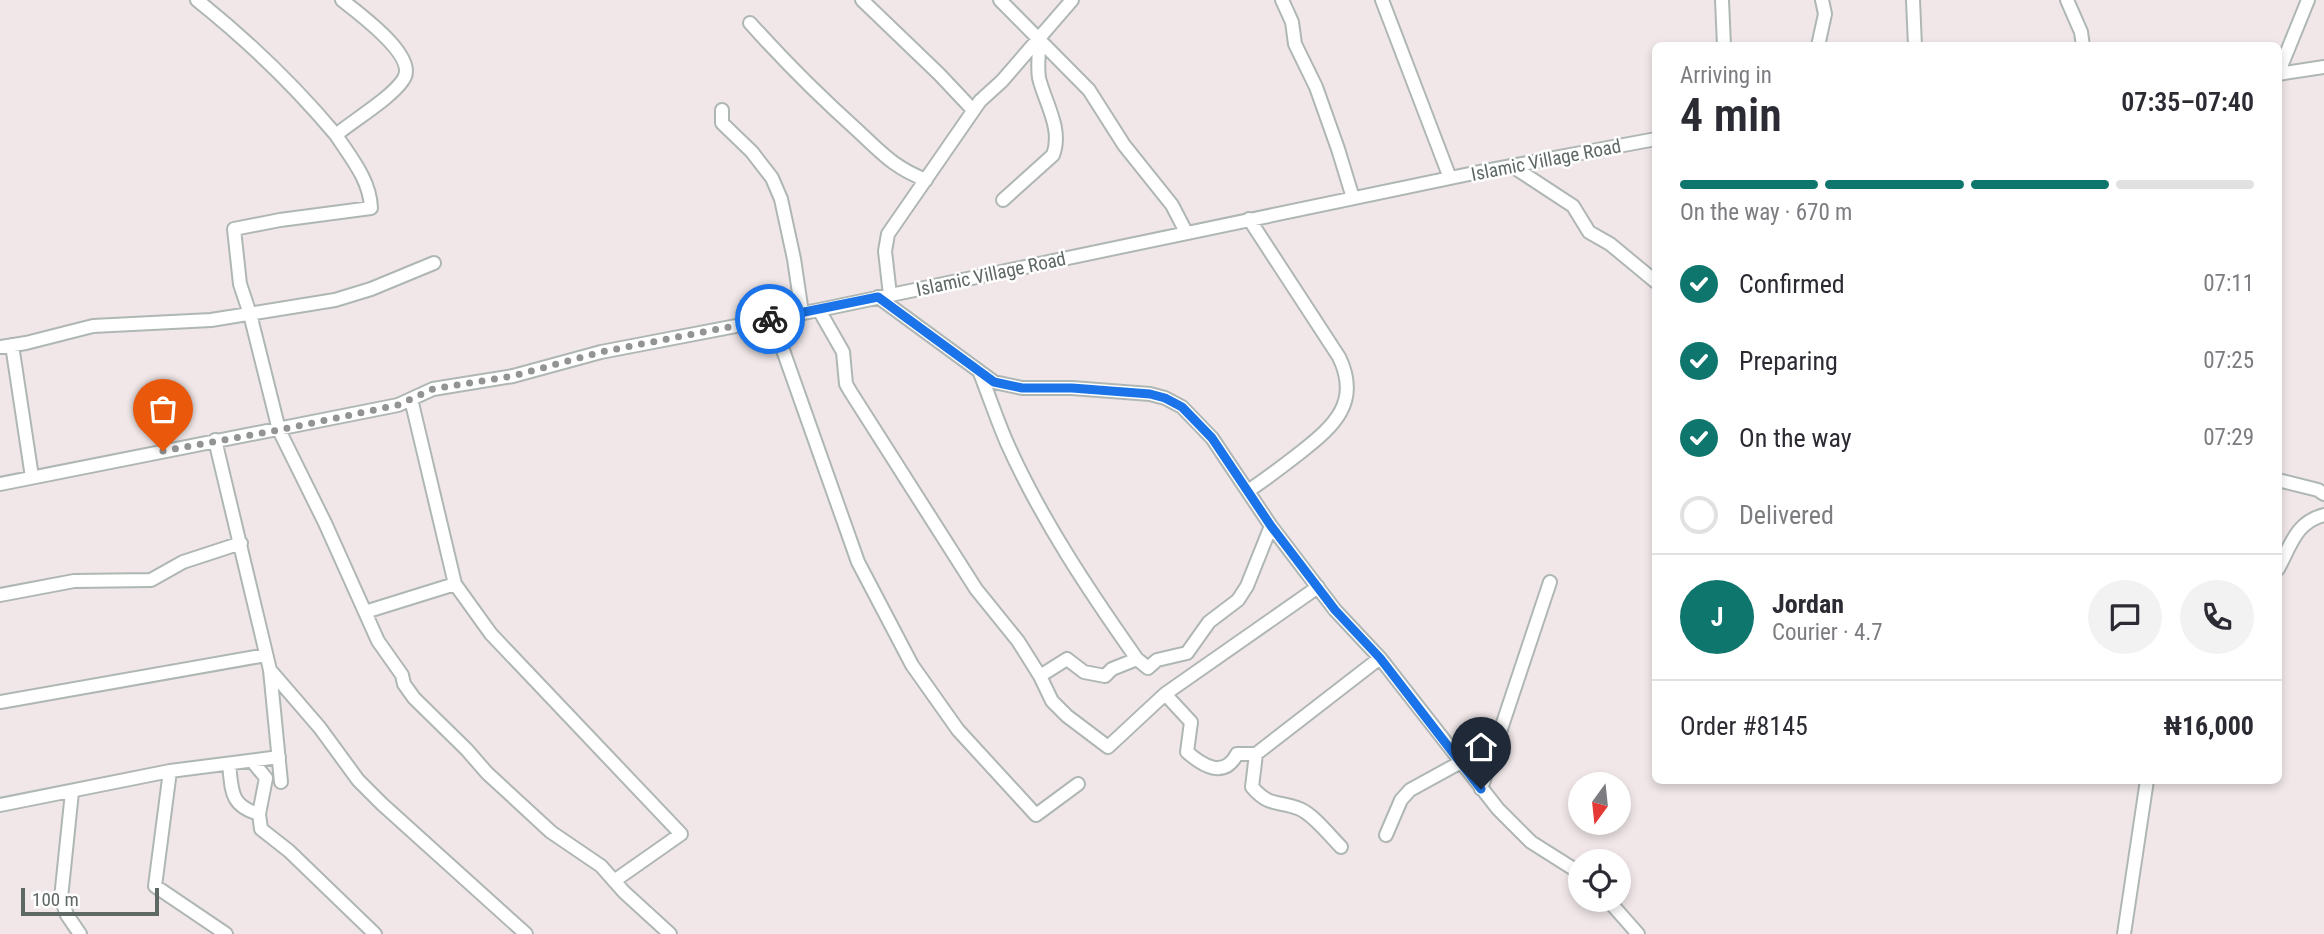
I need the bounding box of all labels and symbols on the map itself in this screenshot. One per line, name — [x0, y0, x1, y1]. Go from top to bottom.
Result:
street label: Islamic Village Road — [1469, 134, 1623, 186]
street label: Islamic Village Road — [914, 247, 1068, 301]
courier — [735, 284, 805, 354]
pin — [133, 379, 193, 451]
pin — [1451, 717, 1511, 789]
north arrow — [1568, 772, 1631, 835]
scale bar — [21, 885, 159, 917]

